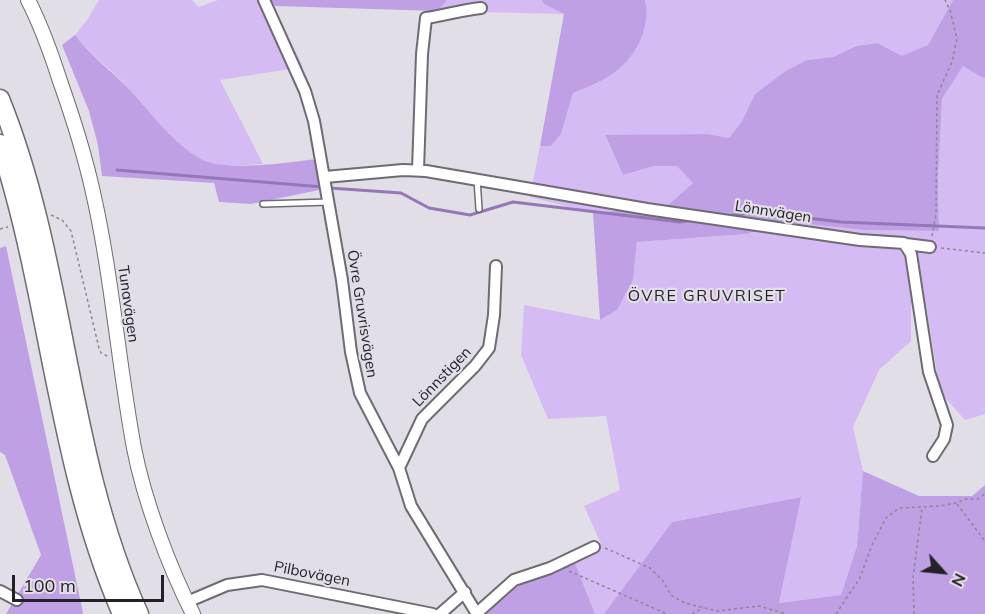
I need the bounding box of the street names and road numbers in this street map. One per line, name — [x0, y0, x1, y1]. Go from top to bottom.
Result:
street label: Lönnvägen — [734, 197, 812, 227]
street label: Övre Gruvrisvägen — [343, 249, 381, 379]
street label: Tunavägen — [114, 264, 142, 344]
street label: Lönnstigen — [409, 343, 475, 411]
street label: Pilbovägen — [272, 558, 352, 590]

